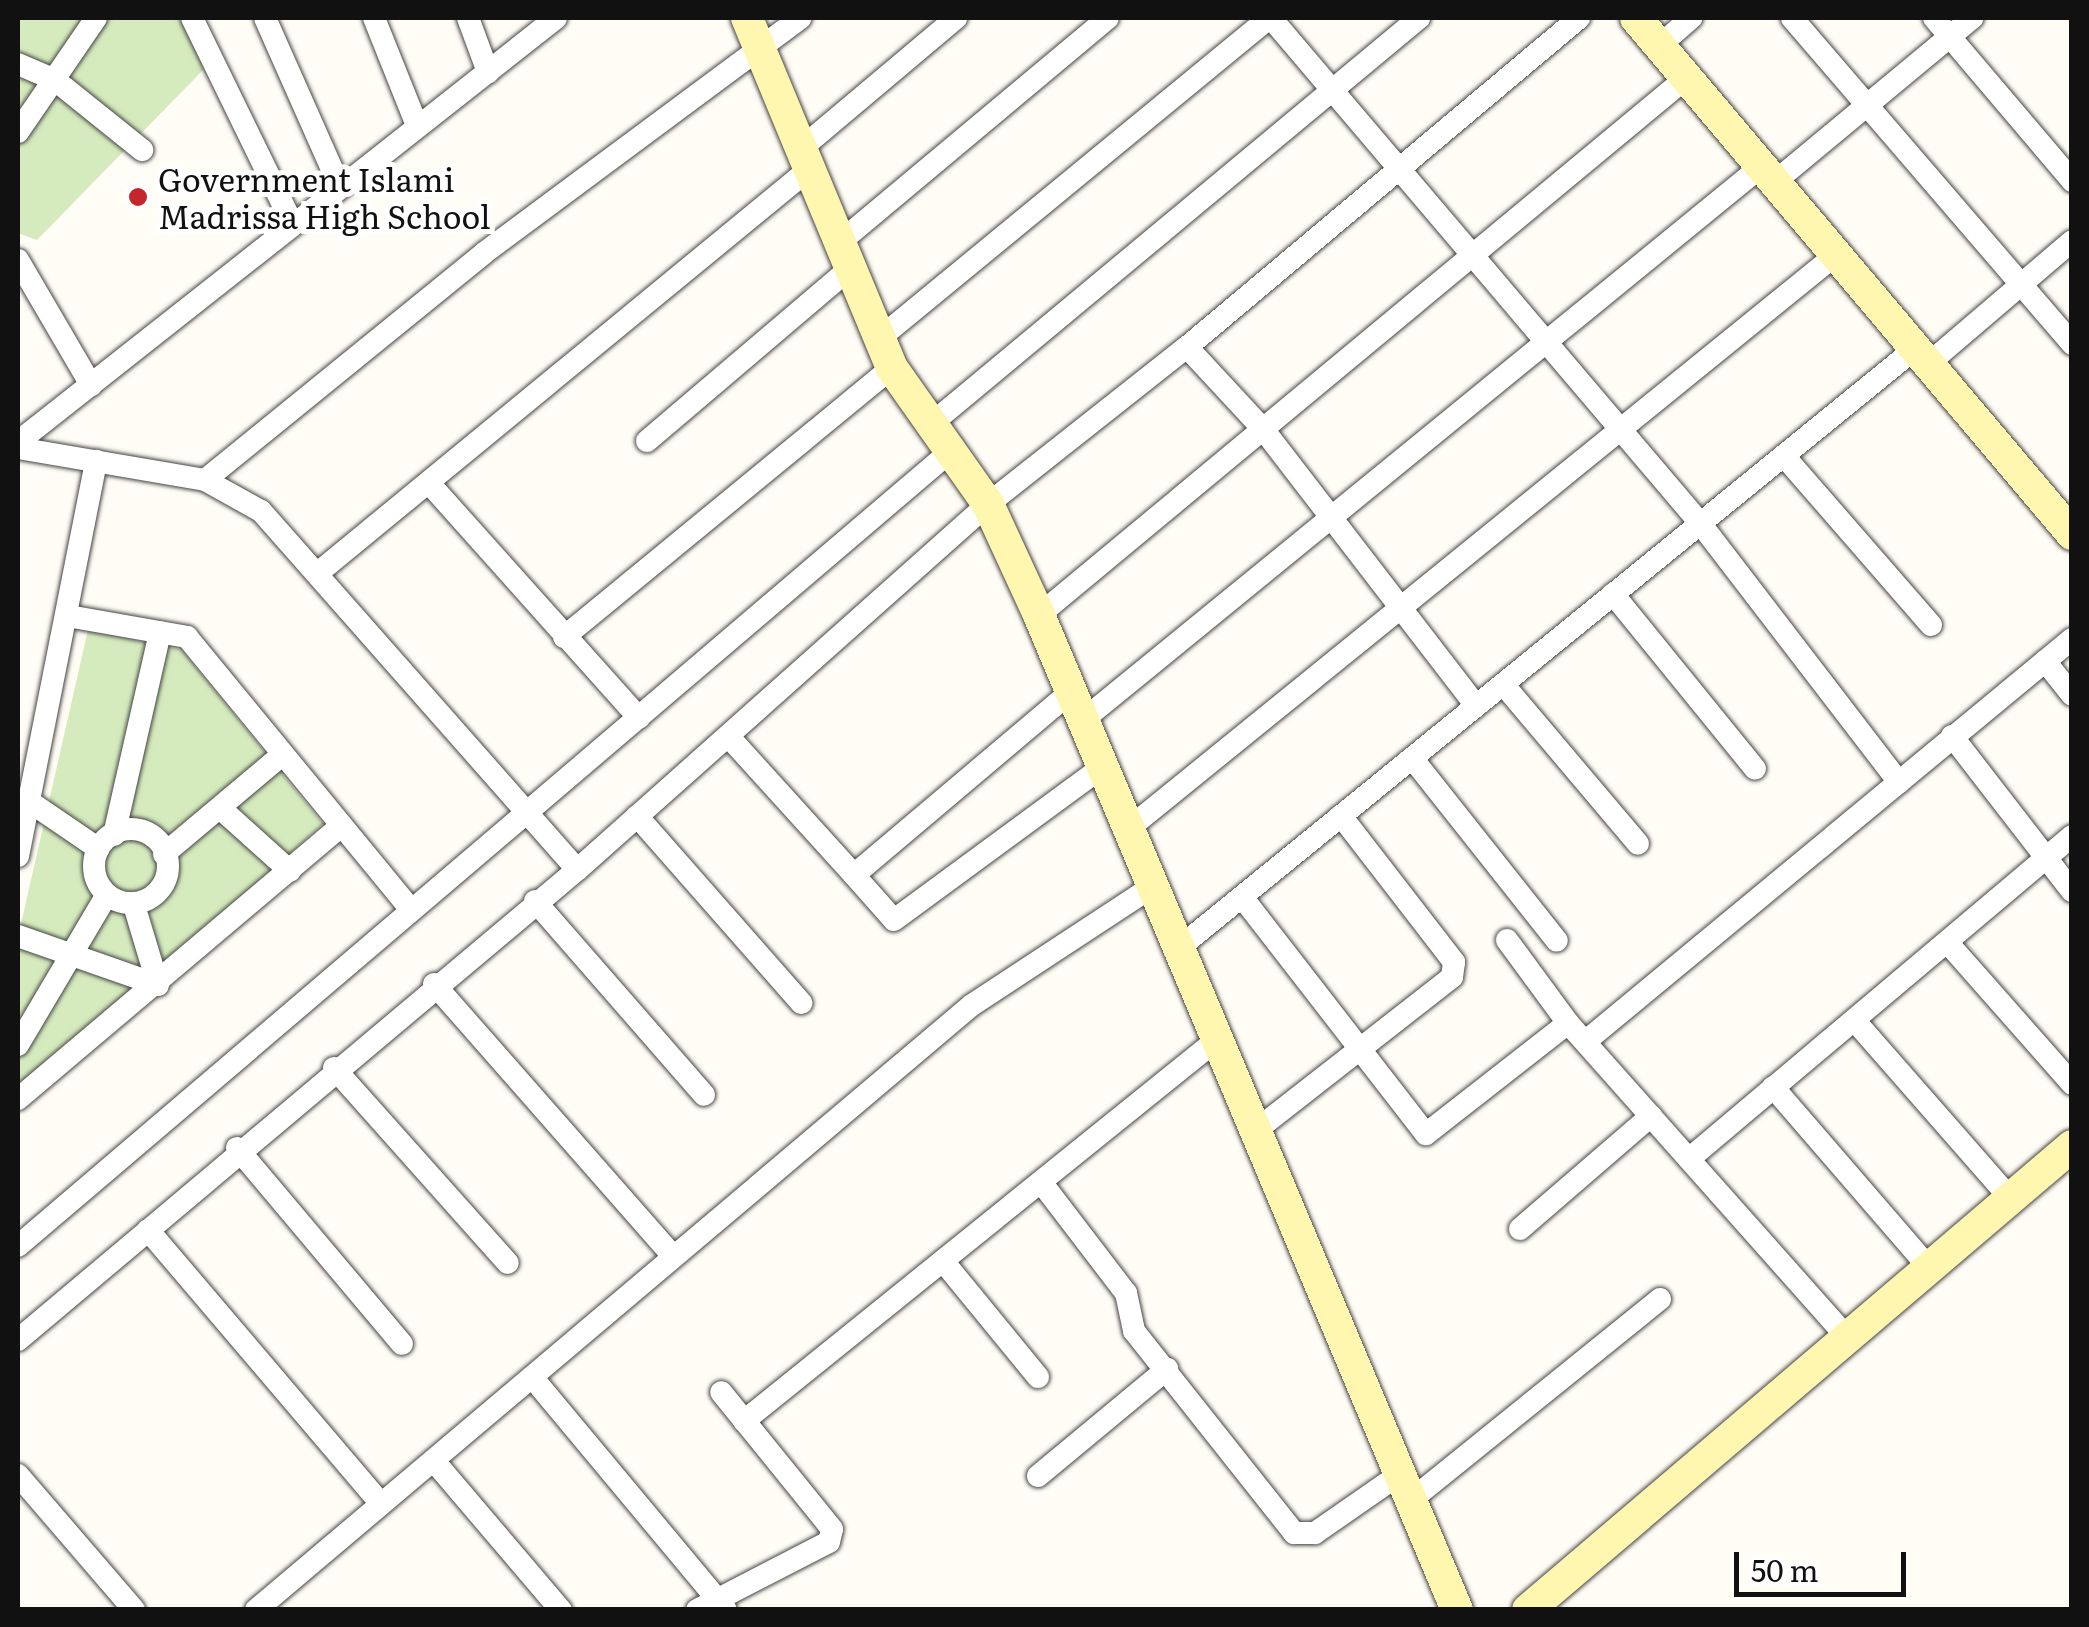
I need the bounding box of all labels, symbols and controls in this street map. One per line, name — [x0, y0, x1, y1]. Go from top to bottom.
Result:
place label: Government Islami Madrissa High School — [158, 160, 491, 235]
marker: Government Islami Madrissa High School — [127, 186, 149, 208]
scale bar — [1739, 1532, 1912, 1594]
text: 50 m — [1751, 1547, 1819, 1591]

